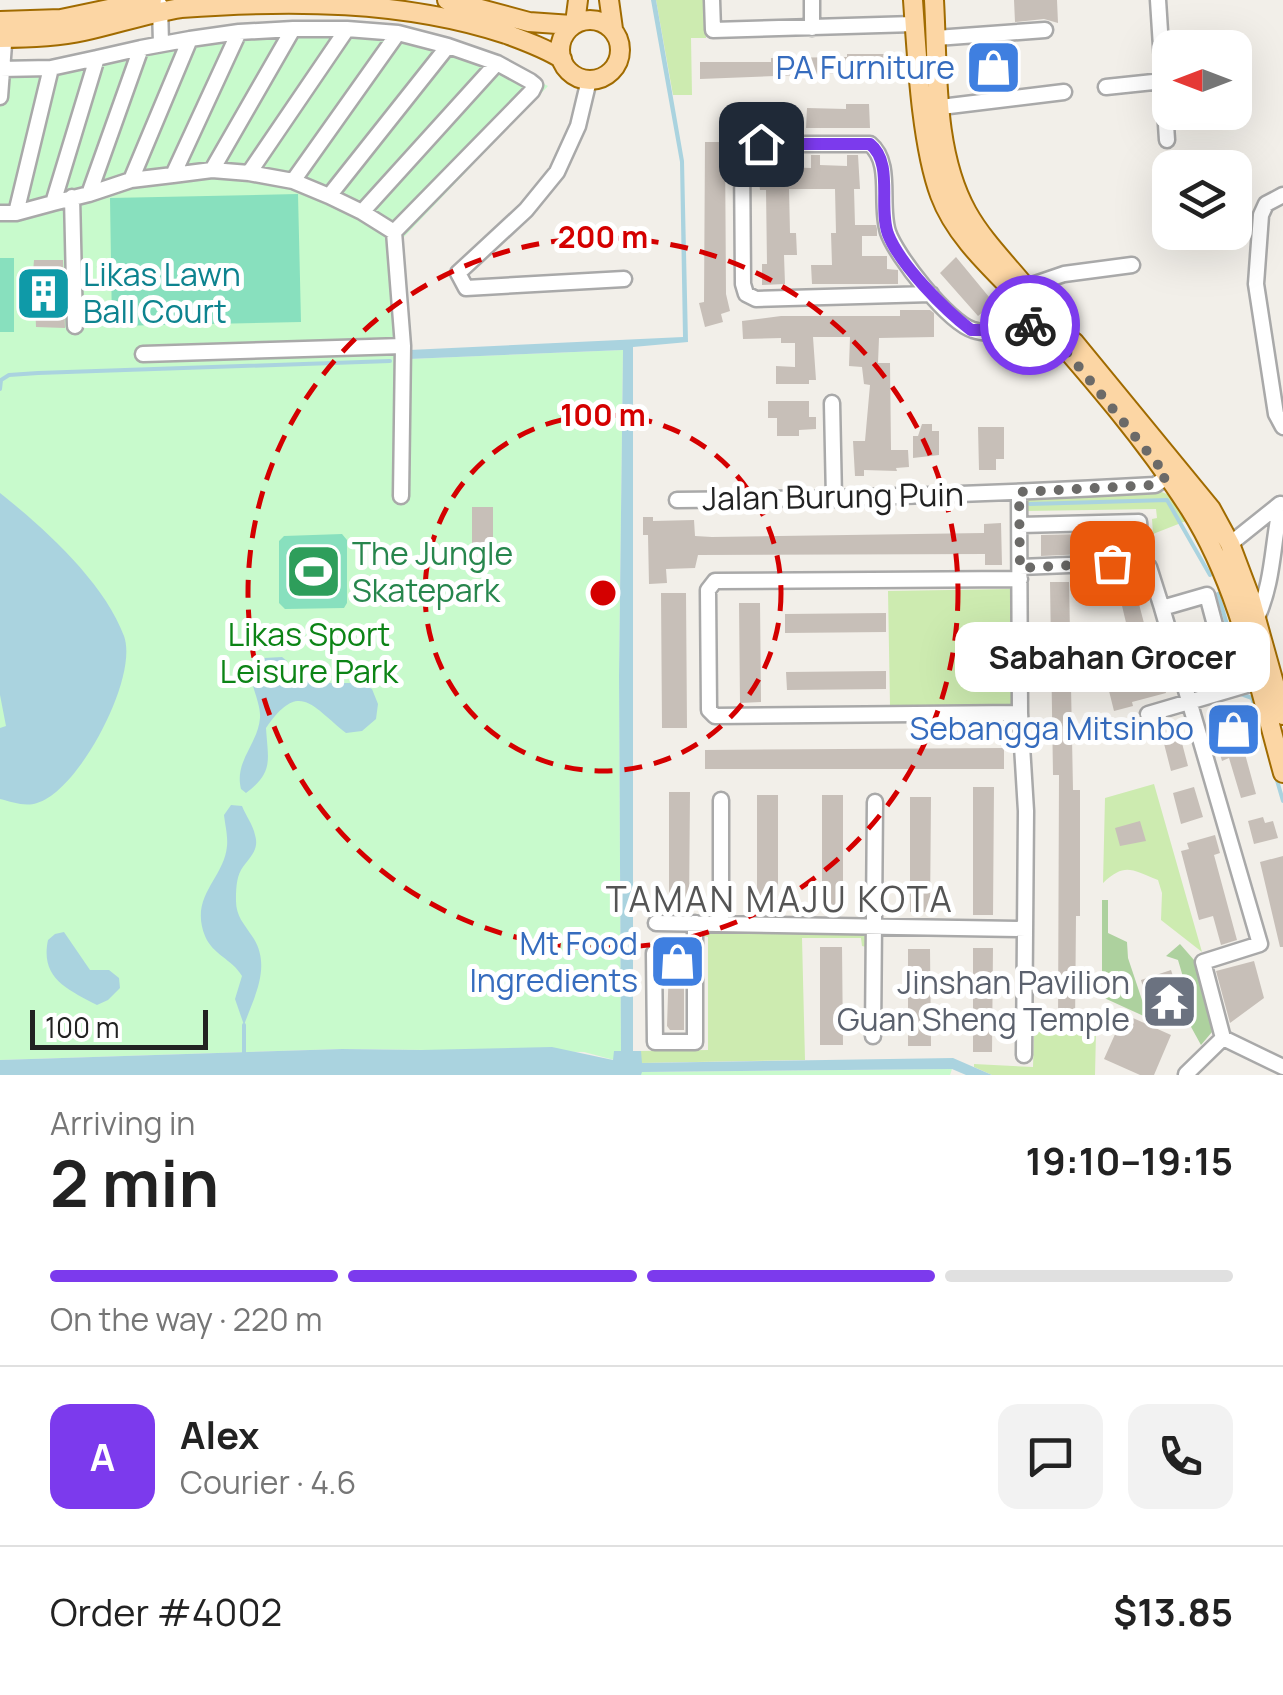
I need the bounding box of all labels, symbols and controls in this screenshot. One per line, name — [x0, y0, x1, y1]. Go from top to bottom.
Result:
north arrow — [1152, 30, 1252, 130]
map controls — [1152, 30, 1252, 250]
shop icon: PA Furniture — [964, 38, 1024, 98]
place label: PA Furniture — [776, 45, 955, 89]
pin — [719, 102, 804, 187]
icon: home — [734, 117, 789, 172]
button: layers — [1152, 150, 1252, 250]
text: 200 m — [558, 216, 648, 257]
place label: Likas Lawn Ball Court — [83, 252, 241, 333]
building icon: Likas Lawn Ball Court — [14, 263, 74, 323]
courier — [980, 275, 1080, 375]
icon: bike — [1003, 298, 1058, 353]
text: 100 m — [560, 394, 646, 435]
street label: Jalan Burung Puin — [702, 472, 964, 520]
pin — [1070, 521, 1155, 606]
place label: The Jungle Skatepark — [352, 531, 513, 612]
icon: bag — [1085, 536, 1140, 591]
sports icon: The Jungle Skatepark — [283, 542, 343, 602]
centre of rings — [585, 575, 621, 611]
park label: Likas Sport Leisure Park — [220, 612, 399, 693]
callout: Sabahan Grocer — [954, 623, 1270, 693]
text: Sabahan Grocer — [988, 635, 1237, 679]
shop icon: Sebangga Mitsinbo — [1203, 699, 1263, 759]
place label: Sebangga Mitsinbo — [909, 706, 1194, 750]
district label: TAMAN MAJU KOTA — [606, 875, 954, 923]
place label: Mt Food Ingredients — [469, 921, 638, 1002]
shop icon: Mt Food Ingredients — [647, 932, 707, 992]
place label: Jinshan Pavilion Guan Sheng Temple — [837, 960, 1130, 1041]
temple icon: Jinshan Pavilion Guan Sheng Temple — [1139, 971, 1199, 1031]
scale bar — [30, 1005, 208, 1050]
text: 100 m — [45, 1008, 119, 1046]
text: Arriving in — [50, 1101, 195, 1145]
text: 19:10–19:15 — [1026, 1134, 1233, 1186]
text: 2 min — [50, 1138, 219, 1227]
text: On the way · 220 m — [50, 1297, 322, 1341]
button: chat — [998, 1404, 1103, 1509]
button: phone — [1128, 1404, 1233, 1509]
text: Alex — [180, 1408, 259, 1460]
text: A — [90, 1430, 115, 1482]
text: Courier · 4.6 — [180, 1460, 356, 1504]
text: Order #4002 — [50, 1585, 282, 1637]
text: $13.85 — [1113, 1585, 1233, 1637]

